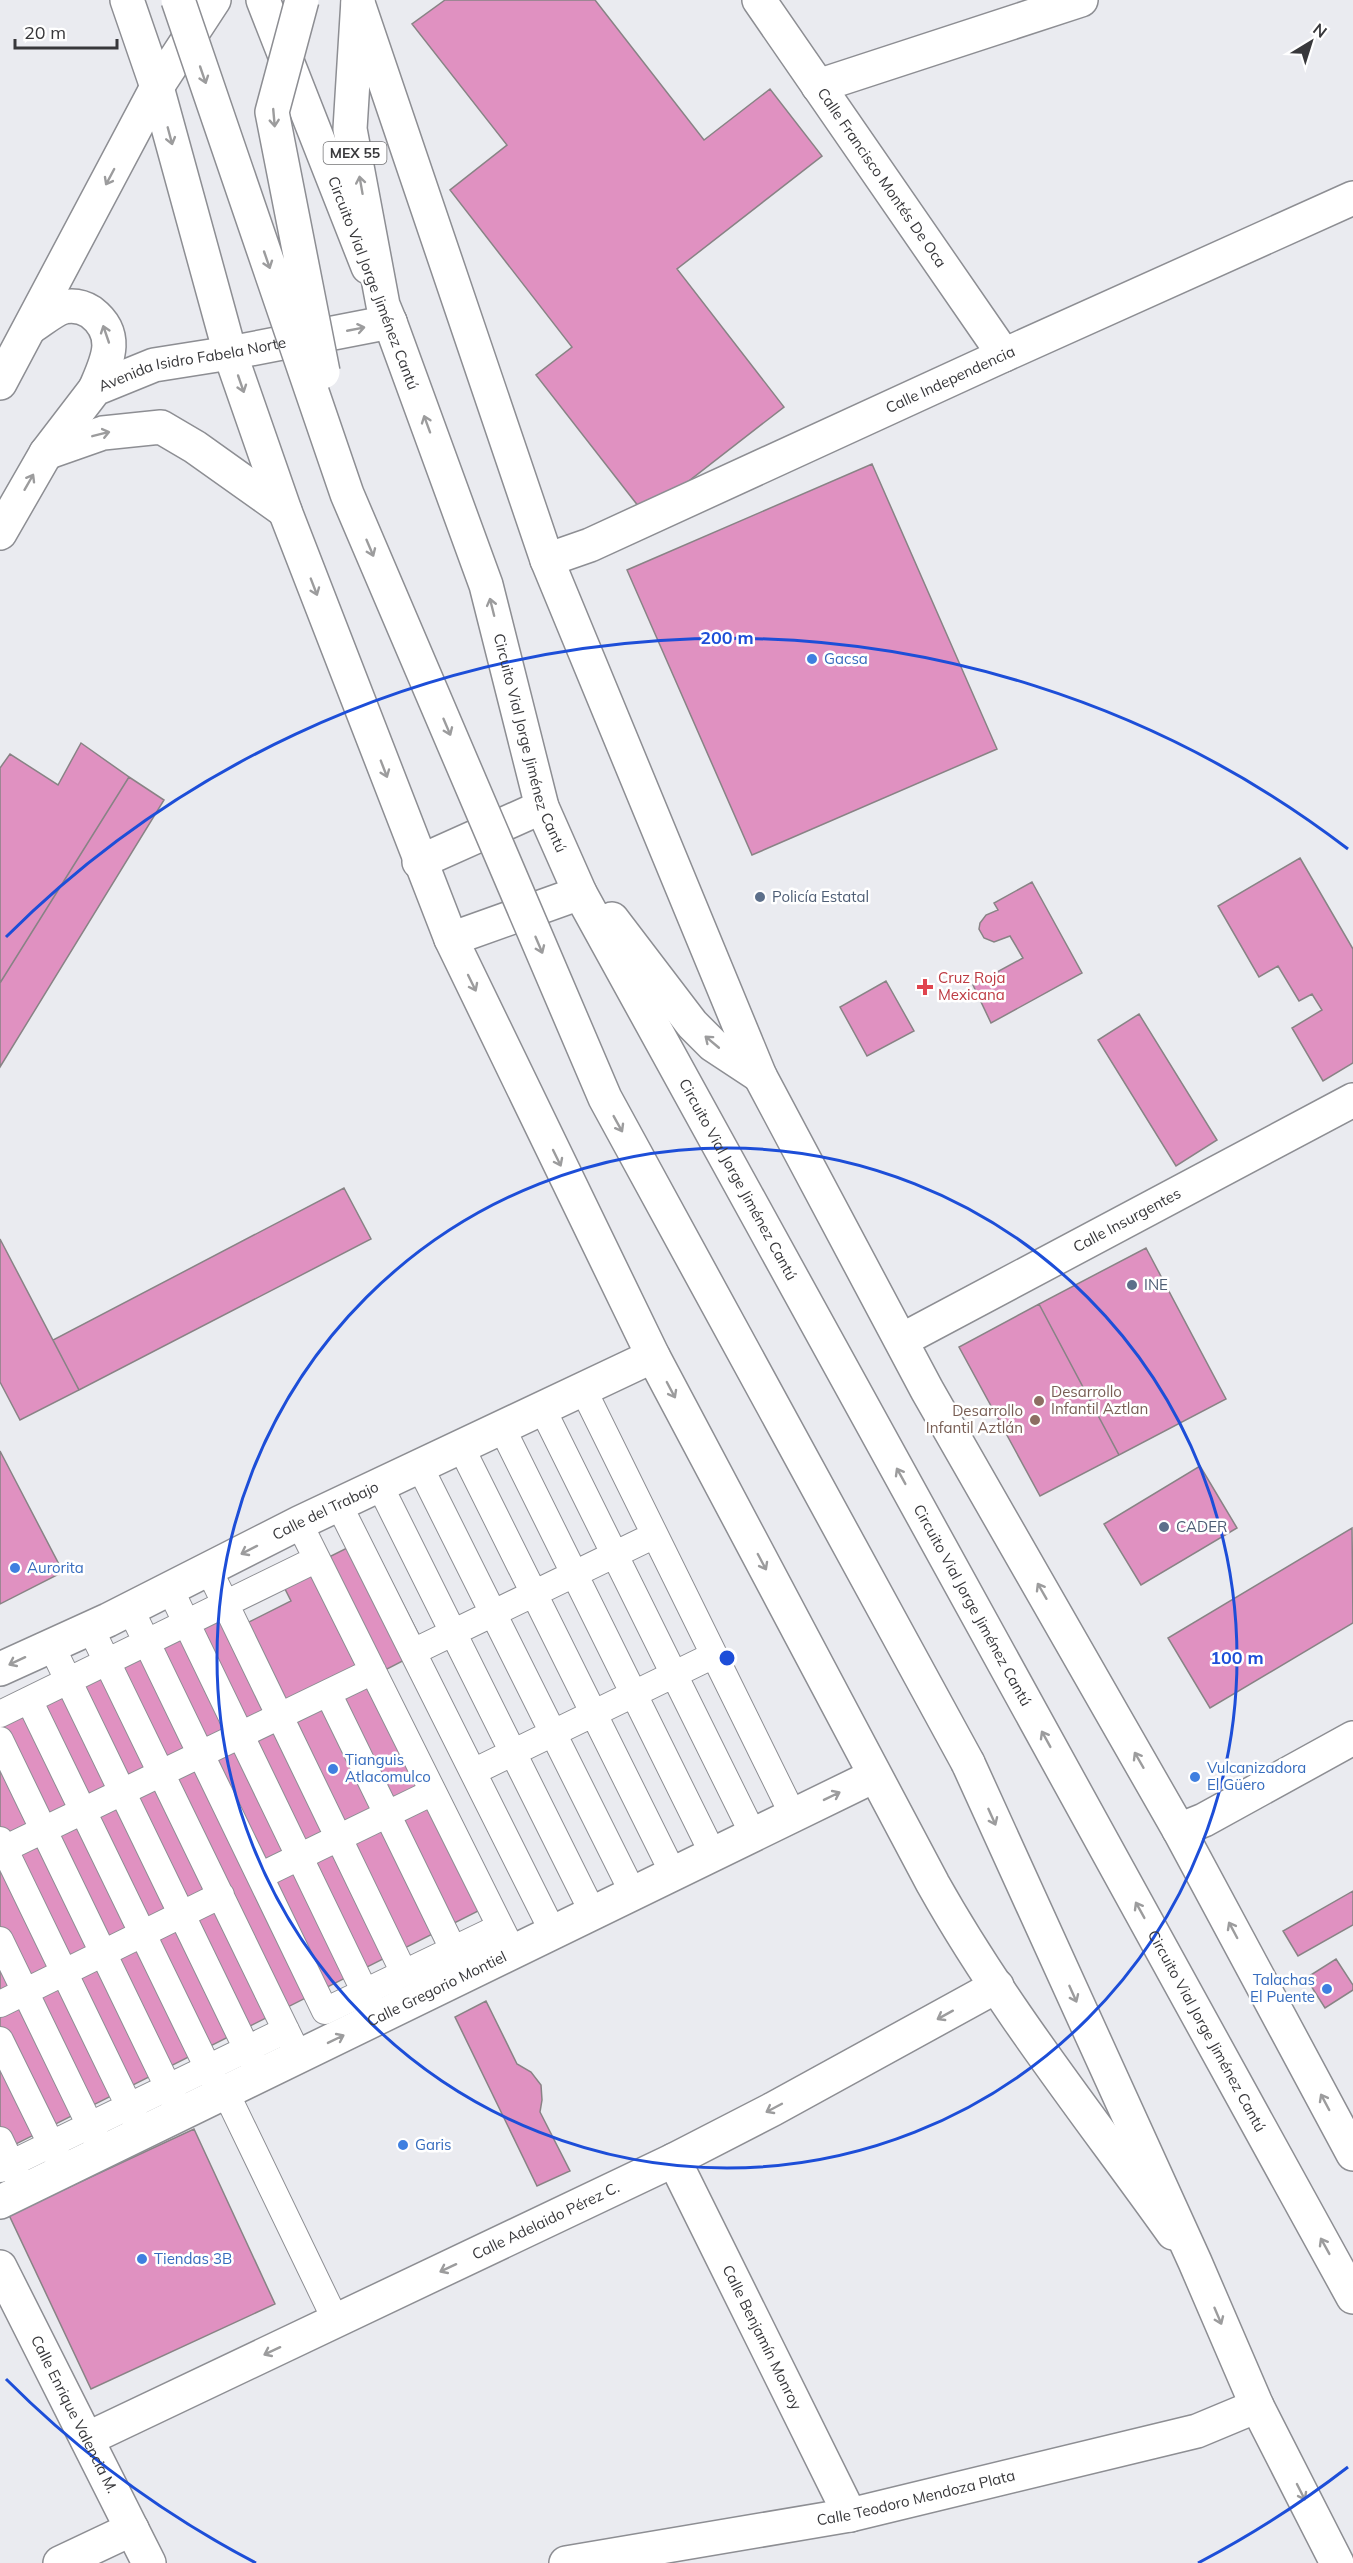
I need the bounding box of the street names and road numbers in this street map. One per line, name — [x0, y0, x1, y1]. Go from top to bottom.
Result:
street label: Calle Francisco Montés De Oca — [813, 84, 951, 271]
road number: MEX 55 — [324, 142, 386, 164]
street label: Circuito Vial Jorge Jiménez Cantú — [324, 173, 423, 392]
street label: Avenida Isidro Fabela Norte — [96, 332, 287, 396]
street label: Calle Independencia — [882, 341, 1018, 417]
street label: Circuito Vial Jorge Jiménez Cantú — [490, 631, 571, 855]
street label: Circuito Vial Jorge Jiménez Cantú — [675, 1075, 801, 1283]
street label: Calle Insurgentes — [1070, 1183, 1184, 1256]
street label: Calle del Trabajo — [269, 1477, 381, 1544]
street label: Circuito Vial Jorge Jiménez Cantú — [909, 1501, 1036, 1709]
street label: Circuito Vial Jorge Jiménez Cantú — [1144, 1927, 1270, 2135]
street label: Calle Gregorio Montiel — [364, 1947, 509, 2031]
street label: Calle Adelaido Pérez C. — [469, 2177, 622, 2264]
street label: Calle Benjamín Monroy — [718, 2261, 806, 2413]
street label: Calle Enrique Valencia M. — [27, 2332, 122, 2496]
street label: Calle Teodoro Mendoza Plata — [815, 2465, 1017, 2529]

